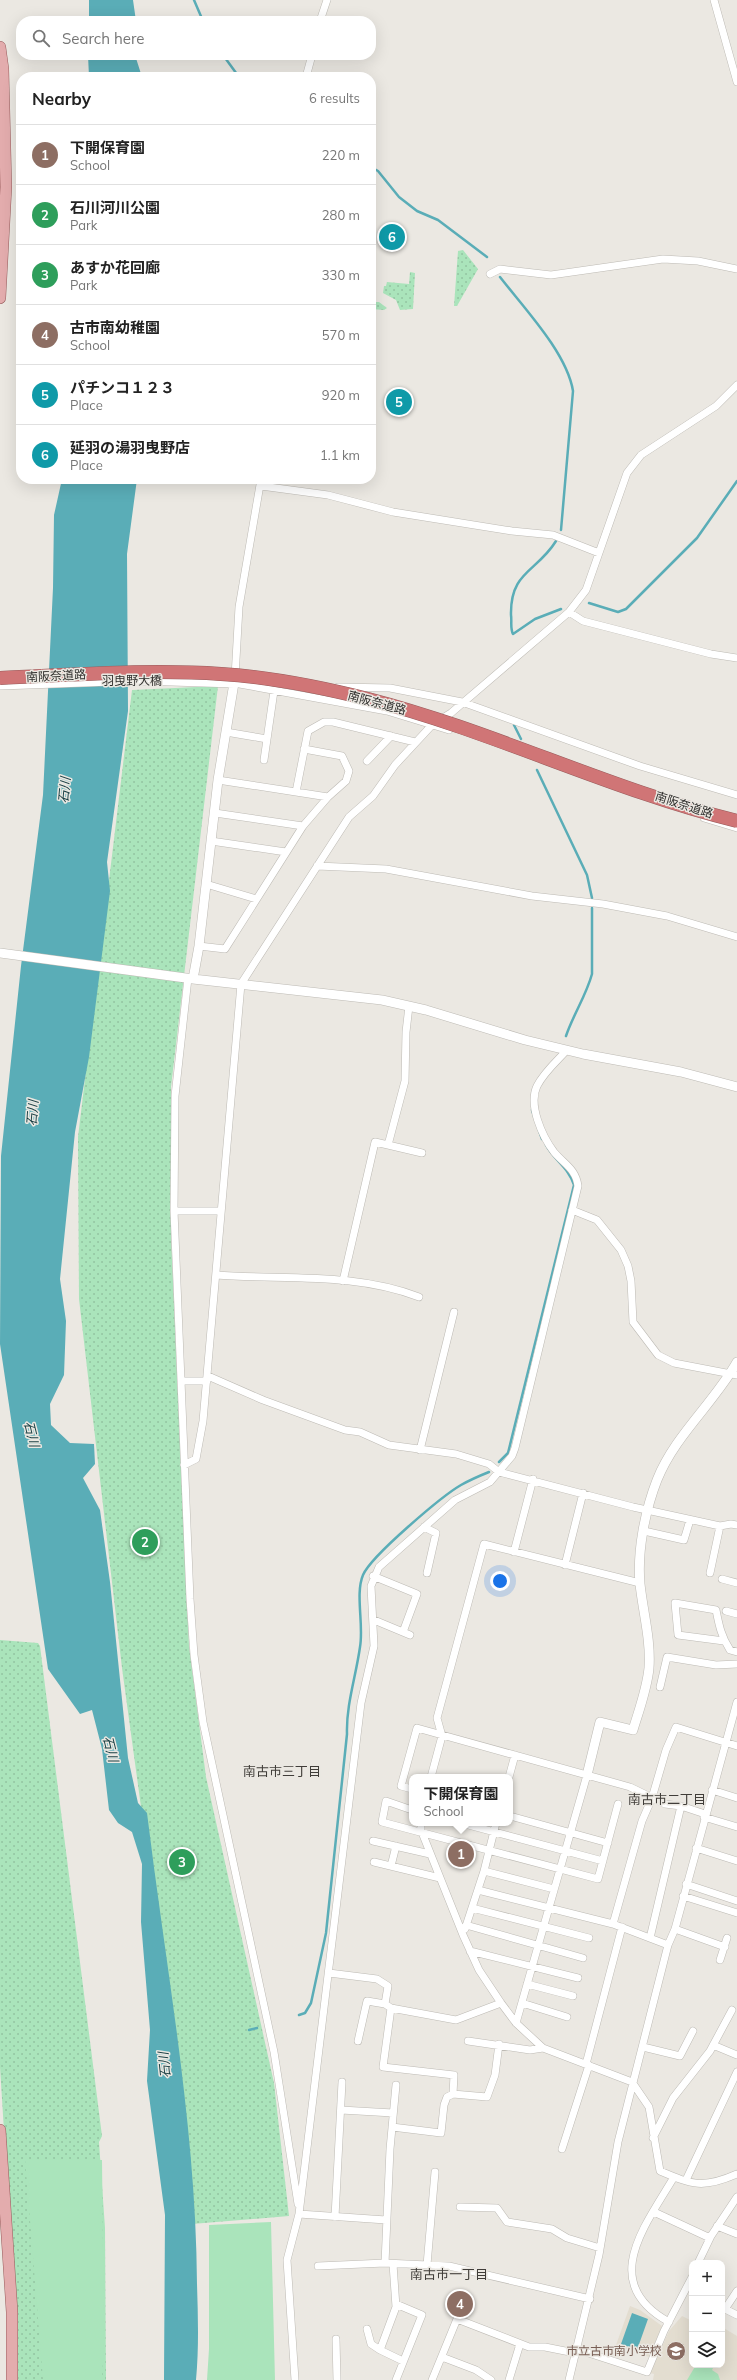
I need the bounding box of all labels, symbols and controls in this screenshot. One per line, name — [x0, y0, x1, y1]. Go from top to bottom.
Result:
search box — [16, 16, 376, 60]
icon: search — [30, 27, 52, 49]
text: Search here — [62, 29, 144, 48]
text: Nearby — [32, 88, 91, 109]
text: 6 results — [309, 90, 360, 106]
text: 下開保育園 — [70, 138, 145, 157]
text: 1 — [41, 147, 49, 163]
text: 220 m — [322, 147, 360, 163]
text: School — [70, 157, 110, 173]
text: 石川河川公園 — [70, 198, 160, 217]
text: 2 — [41, 207, 49, 223]
text: 280 m — [322, 207, 360, 223]
text: Park — [70, 217, 97, 233]
pin: 6 — [379, 222, 405, 252]
text: あすか花回廊 — [70, 258, 160, 277]
text: 3 — [41, 267, 49, 283]
text: 330 m — [322, 267, 360, 283]
text: Park — [70, 277, 97, 293]
text: 古市南幼稚園 — [70, 318, 160, 337]
text: 4 — [41, 327, 49, 343]
text: 570 m — [322, 327, 360, 343]
text: School — [70, 337, 110, 353]
text: パチンコ１２３ — [70, 378, 175, 397]
text: 5 — [41, 387, 49, 403]
text: 920 m — [322, 387, 360, 403]
pin: 5 — [386, 387, 412, 417]
text: Place — [70, 397, 103, 413]
text: 延羽の湯羽曳野店 — [70, 438, 190, 457]
text: 6 — [41, 447, 49, 463]
text: 1.1 km — [320, 447, 360, 463]
text: Place — [70, 457, 103, 473]
street label: 南阪奈道路 — [26, 666, 86, 685]
street label: 羽曳野大橋 — [102, 673, 162, 688]
street label: 南阪奈道路 — [346, 688, 408, 718]
water label: 石川 — [55, 774, 73, 804]
street label: 南阪奈道路 — [653, 788, 715, 821]
water label: 石川 — [23, 1097, 41, 1127]
water label: 石川 — [21, 1419, 43, 1450]
pin: 2 — [132, 1527, 158, 1557]
your location — [490, 1571, 510, 1591]
water label: 石川 — [100, 1734, 122, 1765]
district label: 南古市三丁目 — [243, 1763, 321, 1779]
popup — [409, 1774, 513, 1826]
text: 下開保育園 — [423, 1784, 499, 1803]
district label: 南古市二丁目 — [628, 1791, 706, 1807]
text: School — [423, 1803, 464, 1819]
pin: 1 — [448, 1839, 474, 1869]
pin: 3 — [169, 1847, 195, 1877]
water label: 石川 — [154, 2049, 173, 2079]
map controls — [689, 2260, 725, 2368]
button: + — [689, 2260, 725, 2296]
district label: 南古市一丁目 — [410, 2266, 488, 2282]
pin: 4 — [447, 2289, 473, 2319]
button: − — [689, 2296, 725, 2332]
button: layers — [689, 2332, 725, 2368]
school or university icon: 市立古市南小学校 — [665, 2340, 687, 2362]
place label: 市立古市南小学校 — [566, 2343, 662, 2358]

